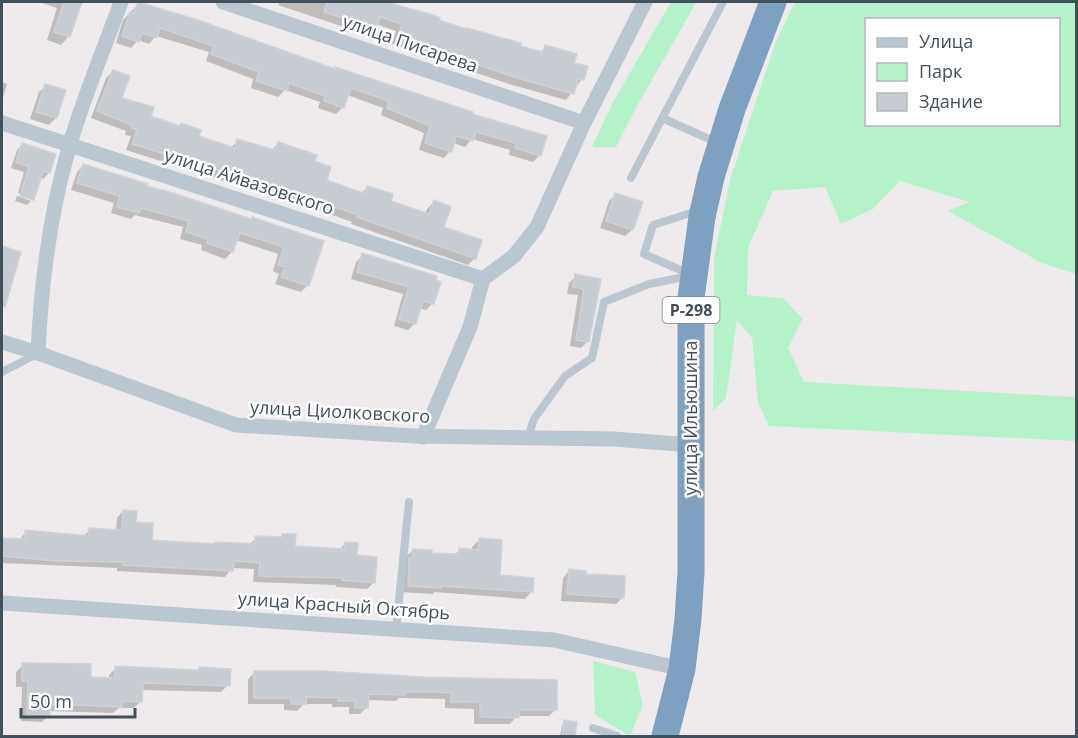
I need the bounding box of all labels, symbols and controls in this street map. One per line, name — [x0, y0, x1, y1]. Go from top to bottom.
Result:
street label: улица Писарева — [340, 9, 481, 77]
legend — [865, 18, 1060, 126]
text: Улица — [919, 29, 973, 53]
text: Парк — [919, 59, 963, 83]
text: Здание — [919, 89, 983, 113]
street label: улица Айвазовского — [161, 142, 337, 220]
road number: Р-298 — [662, 297, 720, 323]
street label: улица Ильюшина — [678, 340, 702, 496]
street label: улица Циолковского — [249, 394, 431, 428]
street label: улица Красный Октябрь — [237, 586, 451, 624]
scale bar — [21, 681, 135, 719]
text: 50 m — [30, 689, 72, 713]

